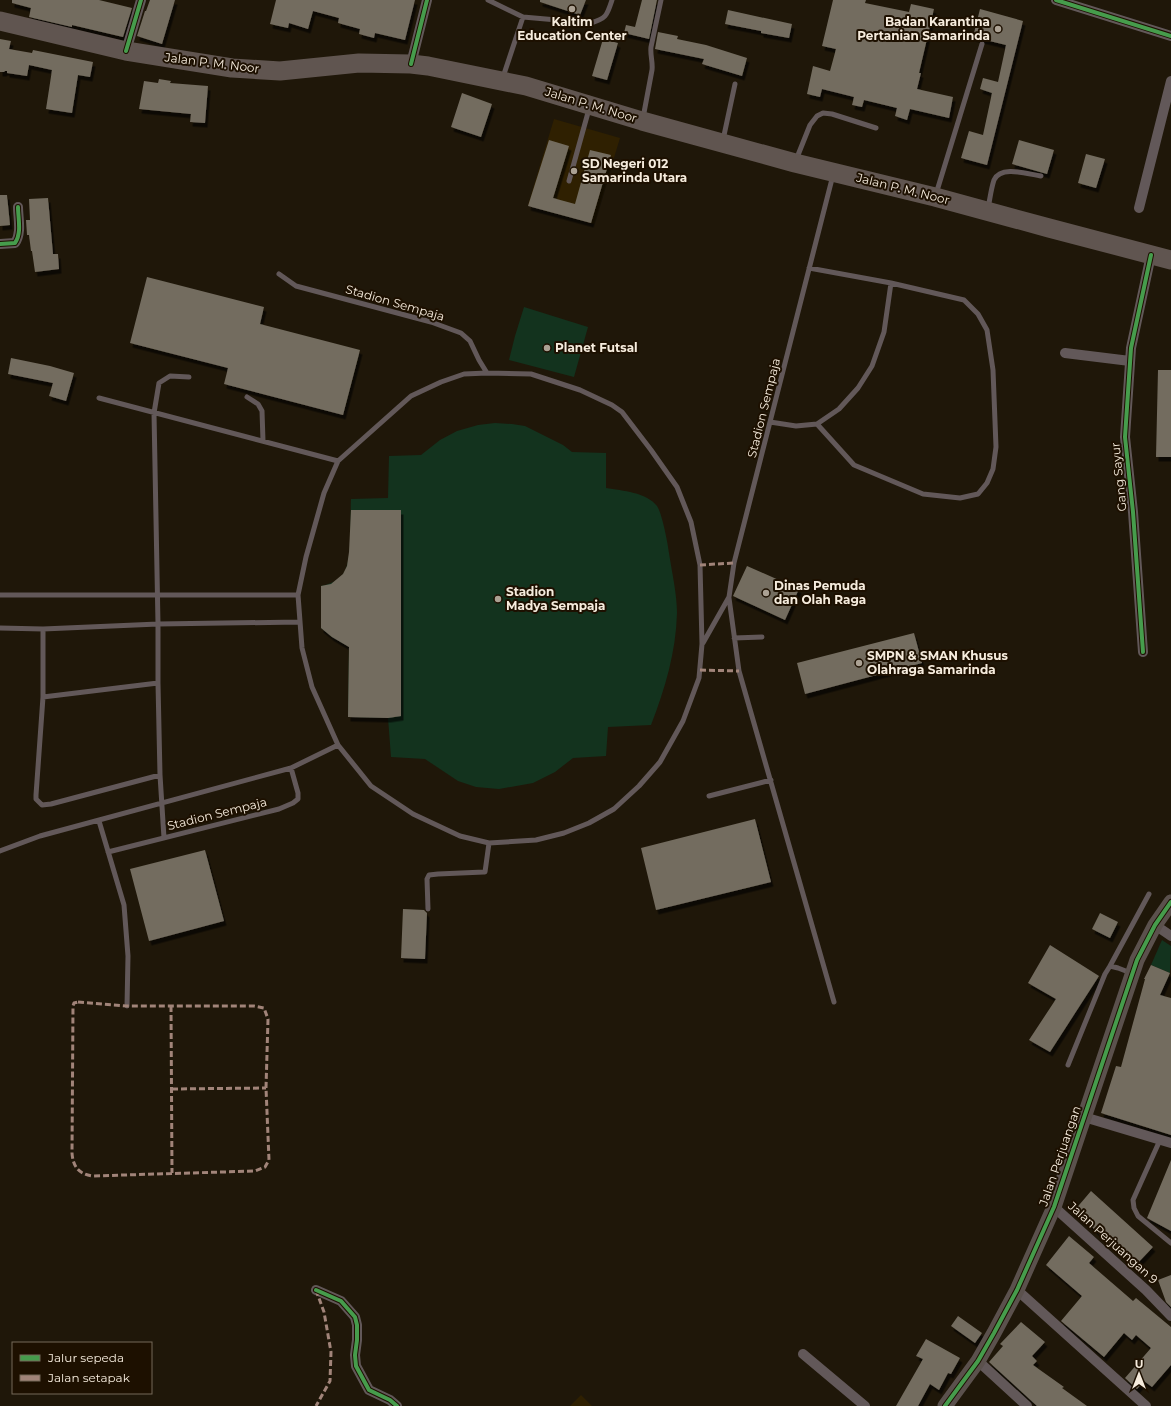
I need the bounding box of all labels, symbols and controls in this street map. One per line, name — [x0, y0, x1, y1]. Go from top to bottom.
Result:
marker: Kaltim Education Center — [567, 4, 577, 14]
place label: Kaltim Education Center — [517, 14, 627, 43]
place label: Badan Karantina Pertanian Samarinda — [857, 14, 990, 43]
marker: Badan Karantina Pertanian Samarinda — [993, 24, 1003, 34]
street label: Jalan P. M. Noor — [163, 49, 260, 76]
street label: Jalan P. M. Noor — [542, 83, 639, 126]
place label: SD Negeri 012 Samarinda Utara — [582, 156, 687, 185]
marker: SD Negeri 012 Samarinda Utara — [569, 166, 579, 176]
street label: Jalan P. M. Noor — [854, 169, 951, 207]
street label: Stadion Sempaja — [344, 281, 446, 324]
place label: Planet Futsal — [555, 340, 638, 355]
marker: Planet Futsal — [542, 343, 552, 353]
street label: Stadion Sempaja — [744, 357, 783, 459]
street label: Gang Sayur — [1107, 442, 1130, 512]
place label: Dinas Pemuda dan Olah Raga — [774, 578, 866, 607]
place label: Stadion Madya Sempaja — [506, 584, 605, 613]
marker: Dinas Pemuda dan Olah Raga — [761, 588, 771, 598]
marker: Stadion Madya Sempaja — [493, 594, 503, 604]
place label: SMPN & SMAN Khusus Olahraga Samarinda — [867, 648, 1008, 677]
marker: SMPN & SMAN Khusus Olahraga Samarinda — [854, 658, 864, 668]
street label: Stadion Sempaja — [166, 794, 268, 833]
street label: Jalan Perjuangan — [1035, 1104, 1084, 1209]
street label: Jalan Perjuangan 9 — [1065, 1198, 1161, 1287]
legend — [12, 1342, 152, 1394]
text: Jalur sepeda — [47, 1350, 124, 1365]
north arrow — [1119, 1354, 1159, 1394]
text: U — [1135, 1357, 1143, 1371]
text: Jalan setapak — [47, 1370, 131, 1385]

